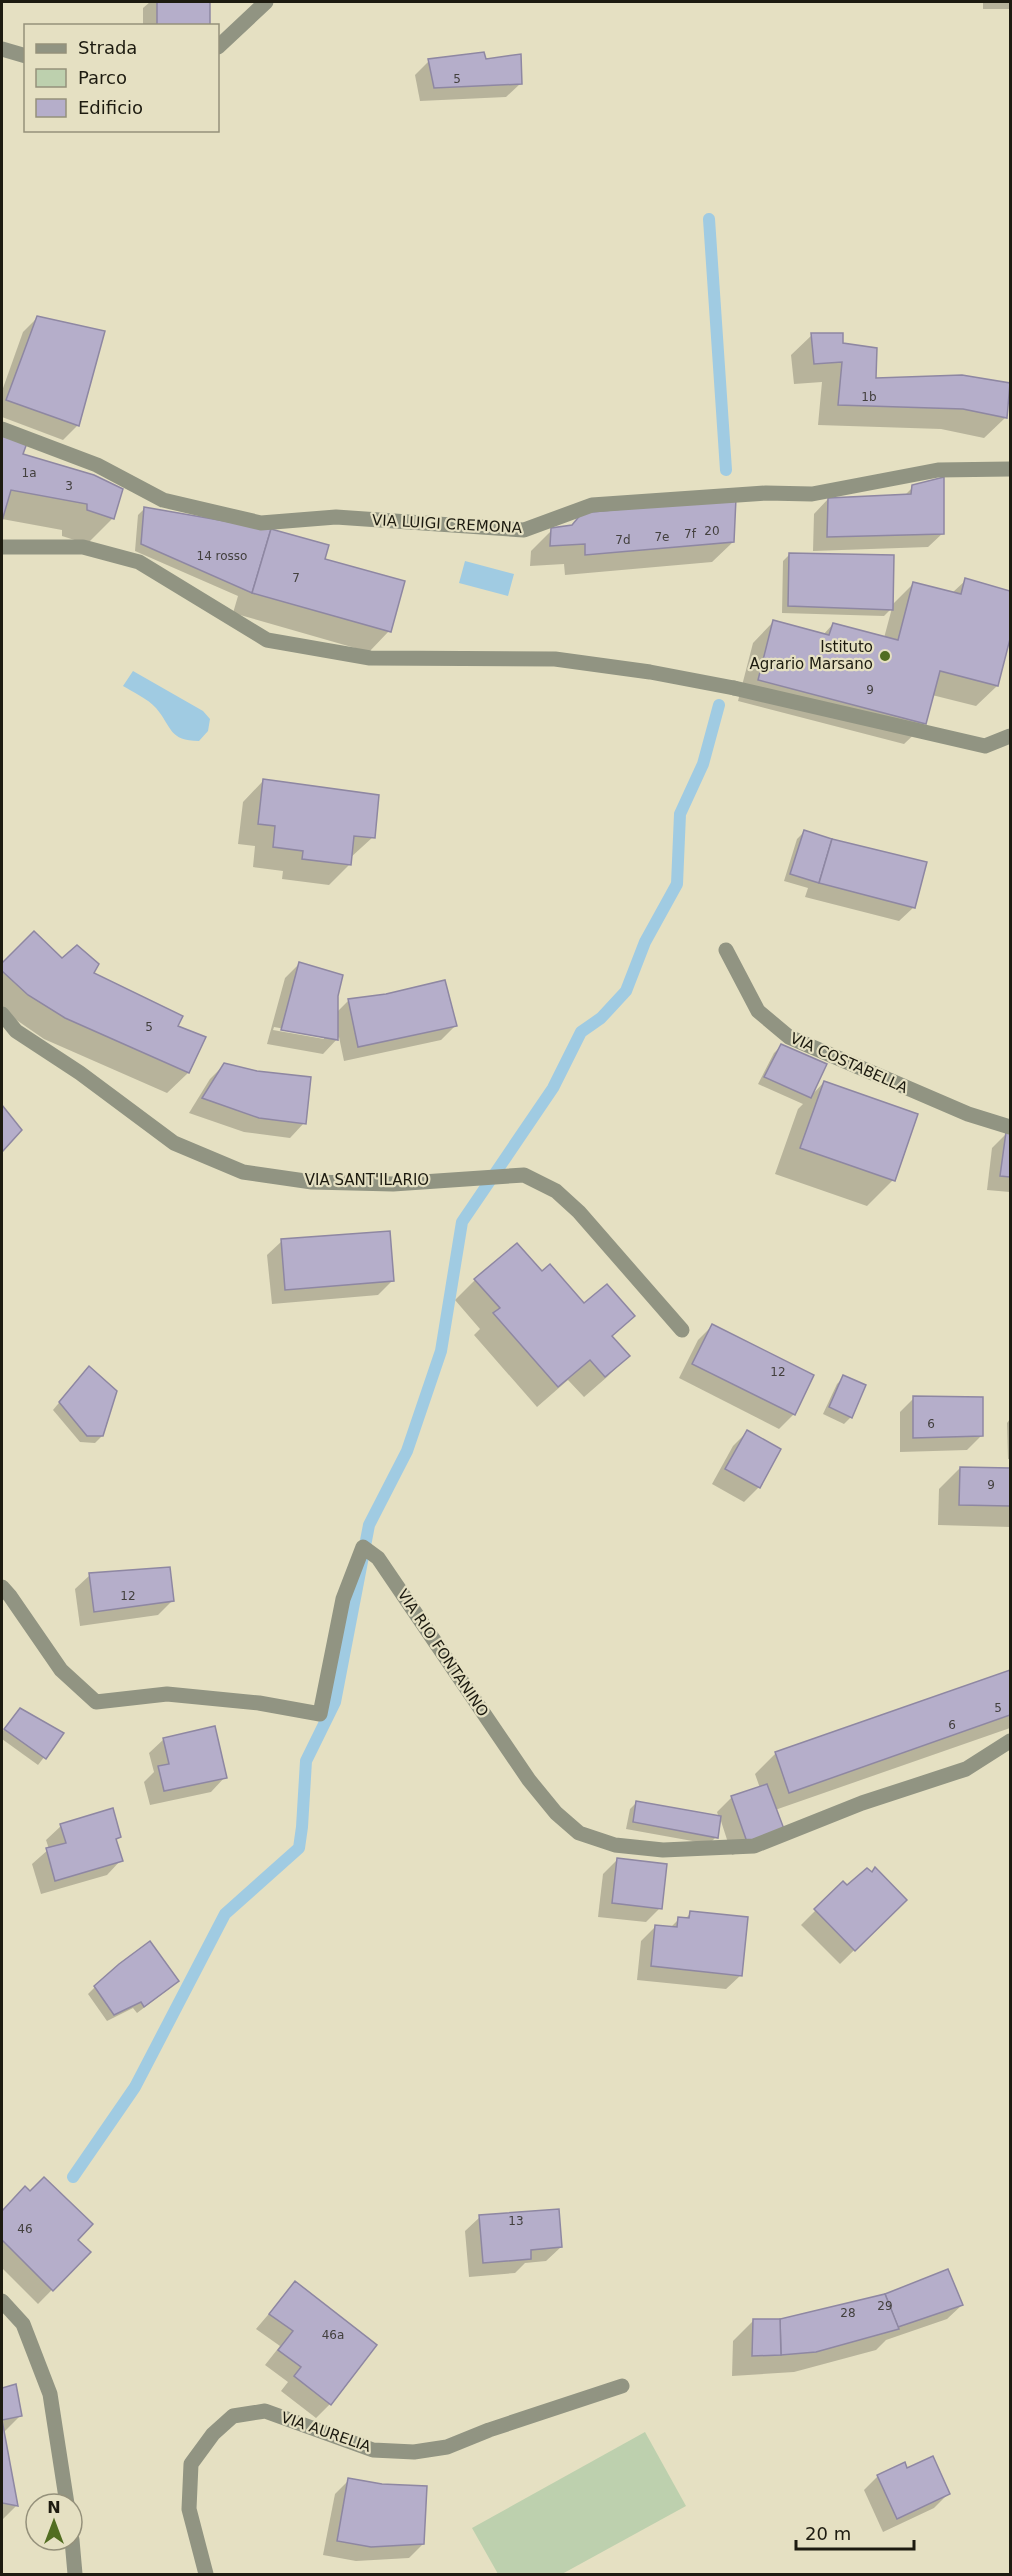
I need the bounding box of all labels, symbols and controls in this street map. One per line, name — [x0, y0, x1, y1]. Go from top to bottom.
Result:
legend — [24, 24, 219, 132]
text: Strada — [78, 37, 137, 58]
text: Parco — [78, 67, 127, 88]
house number: 5 — [453, 72, 461, 86]
text: Edificio — [78, 97, 143, 118]
house number: 1b — [861, 390, 877, 404]
house number: 1a — [22, 466, 37, 480]
house number: 3 — [65, 479, 73, 493]
street label: VIA LUIGI CREMONA — [372, 511, 523, 537]
house number: 20 — [704, 524, 720, 538]
house number: 7f — [684, 527, 697, 541]
house number: 7e — [654, 530, 670, 544]
house number: 7d — [615, 533, 631, 547]
house number: 14 rosso — [197, 549, 247, 563]
house number: 7 — [292, 571, 300, 585]
place label: Istituto Agrario Marsano — [750, 638, 873, 673]
marker: Istituto Agrario Marsano — [878, 649, 892, 663]
house number: 9 — [866, 683, 874, 697]
house number: 5 — [145, 1020, 153, 1034]
street label: VIA COSTABELLA — [787, 1029, 911, 1097]
street label: VIA SANT'ILARIO — [305, 1171, 429, 1189]
house number: 12 — [770, 1365, 786, 1379]
house number: 6 — [927, 1417, 935, 1431]
house number: 9 — [987, 1478, 995, 1492]
street label: VIA RIO FONTANINO — [394, 1586, 492, 1720]
house number: 12 — [120, 1589, 136, 1603]
house number: 5 — [994, 1701, 1002, 1715]
house number: 6 — [948, 1718, 956, 1732]
house number: 13 — [508, 2214, 524, 2228]
house number: 46 — [17, 2222, 33, 2236]
house number: 29 — [877, 2299, 893, 2313]
house number: 28 — [840, 2306, 856, 2320]
house number: 46a — [322, 2328, 344, 2342]
street label: VIA AURELIA — [279, 2408, 374, 2456]
north arrow — [24, 2492, 84, 2552]
text: N — [47, 2498, 61, 2517]
scale bar — [796, 2513, 914, 2551]
text: 20 m — [805, 2523, 851, 2544]

